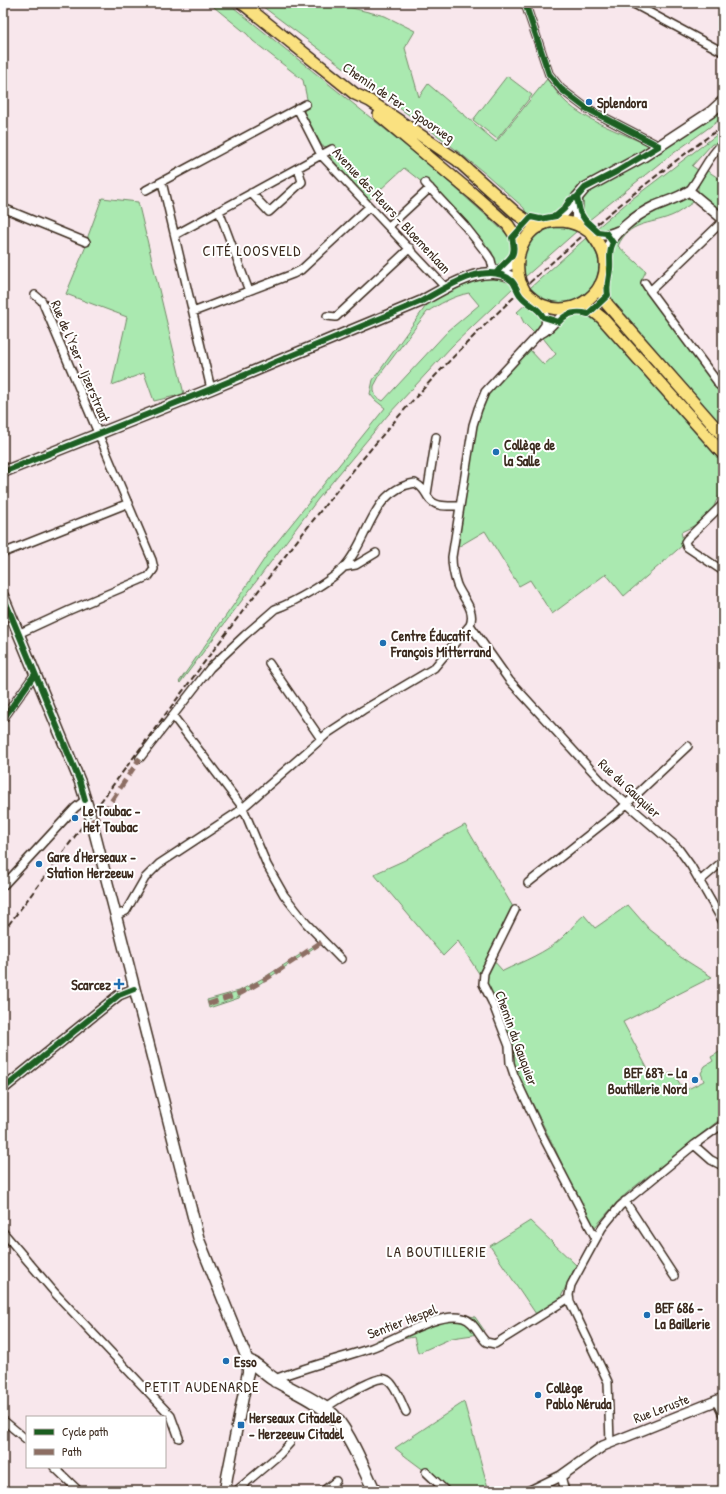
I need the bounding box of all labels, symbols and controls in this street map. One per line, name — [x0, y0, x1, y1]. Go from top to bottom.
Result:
street label: Chemin de Fer - Spoorweg — [339, 57, 459, 147]
place label: Splendora — [597, 93, 648, 114]
marker: Splendora — [584, 97, 594, 107]
street label: Avenue des Fleurs - Bloemenlaan — [328, 143, 456, 277]
district label: CITÉ LOOSVELD — [203, 240, 301, 261]
street label: Rue de l'Yser - Ijzerstraat — [46, 297, 115, 425]
place label: Collège de la Salle — [504, 435, 555, 470]
marker: Collège de la Salle — [491, 447, 501, 457]
place label: Centre Éducatif François Mitterrand — [390, 626, 492, 661]
marker: Centre Éducatif François Mitterrand — [378, 638, 388, 648]
street label: Rue du Gauquier — [594, 754, 666, 823]
place label: Le Toubac - Het Toubac — [83, 801, 141, 836]
marker: Le Toubac - Het Toubac — [70, 813, 80, 823]
place label: Gare d'Herseaux - Station Herzeeuw — [47, 847, 136, 882]
marker: Gare d'Herseaux - Station Herzeeuw — [34, 859, 44, 869]
place label: Scarcez — [71, 975, 111, 994]
marker: Scarcez — [114, 979, 124, 989]
street label: Chemin du Gauquier — [490, 988, 543, 1089]
place label: BEF 687 - La Boutillerie Nord — [608, 1063, 688, 1098]
marker: BEF 687 - La Boutillerie Nord — [690, 1075, 700, 1085]
district label: LA BOUTILLERIE — [387, 1241, 487, 1262]
place label: BEF 686 - La Baillerie — [655, 1298, 711, 1333]
street label: Sentier Hespel — [364, 1299, 440, 1344]
marker: BEF 686 - La Baillerie — [642, 1310, 652, 1320]
place label: Esso — [234, 1352, 257, 1371]
marker: Esso — [221, 1356, 231, 1366]
district label: PETIT AUDENARDE — [144, 1376, 260, 1397]
place label: Collège Pablo Néruda — [546, 1378, 612, 1413]
street label: Rue Leruste — [630, 1389, 692, 1427]
marker: Collège Pablo Néruda — [533, 1390, 543, 1400]
place label: Herseaux Citadelle - Herzeeuw Citadel — [249, 1408, 344, 1443]
legend — [26, 1416, 166, 1468]
marker: Herseaux Citadelle - Herzeeuw Citadel — [236, 1420, 246, 1430]
text: Cycle path — [62, 1423, 108, 1440]
text: Path — [62, 1443, 82, 1460]

